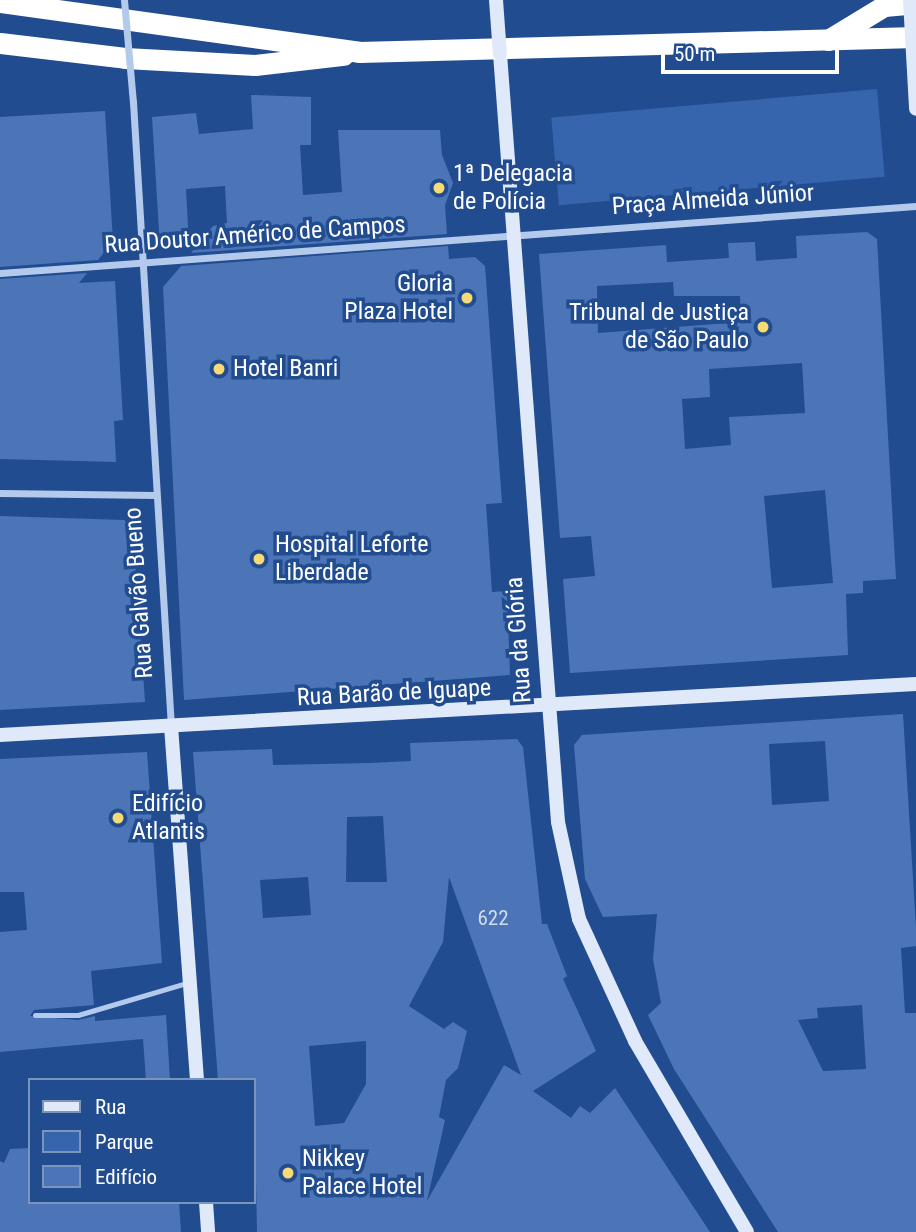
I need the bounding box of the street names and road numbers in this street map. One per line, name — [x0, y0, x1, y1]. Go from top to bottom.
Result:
street label: Praça Almeida Júnior — [611, 179, 815, 221]
street label: Rua Doutor Américo de Campos — [104, 210, 406, 260]
street label: Rua Galvão Bueno — [119, 507, 159, 679]
street label: Rua da Glória — [500, 576, 538, 704]
street label: Rua Barão de Iguape — [296, 674, 492, 712]

